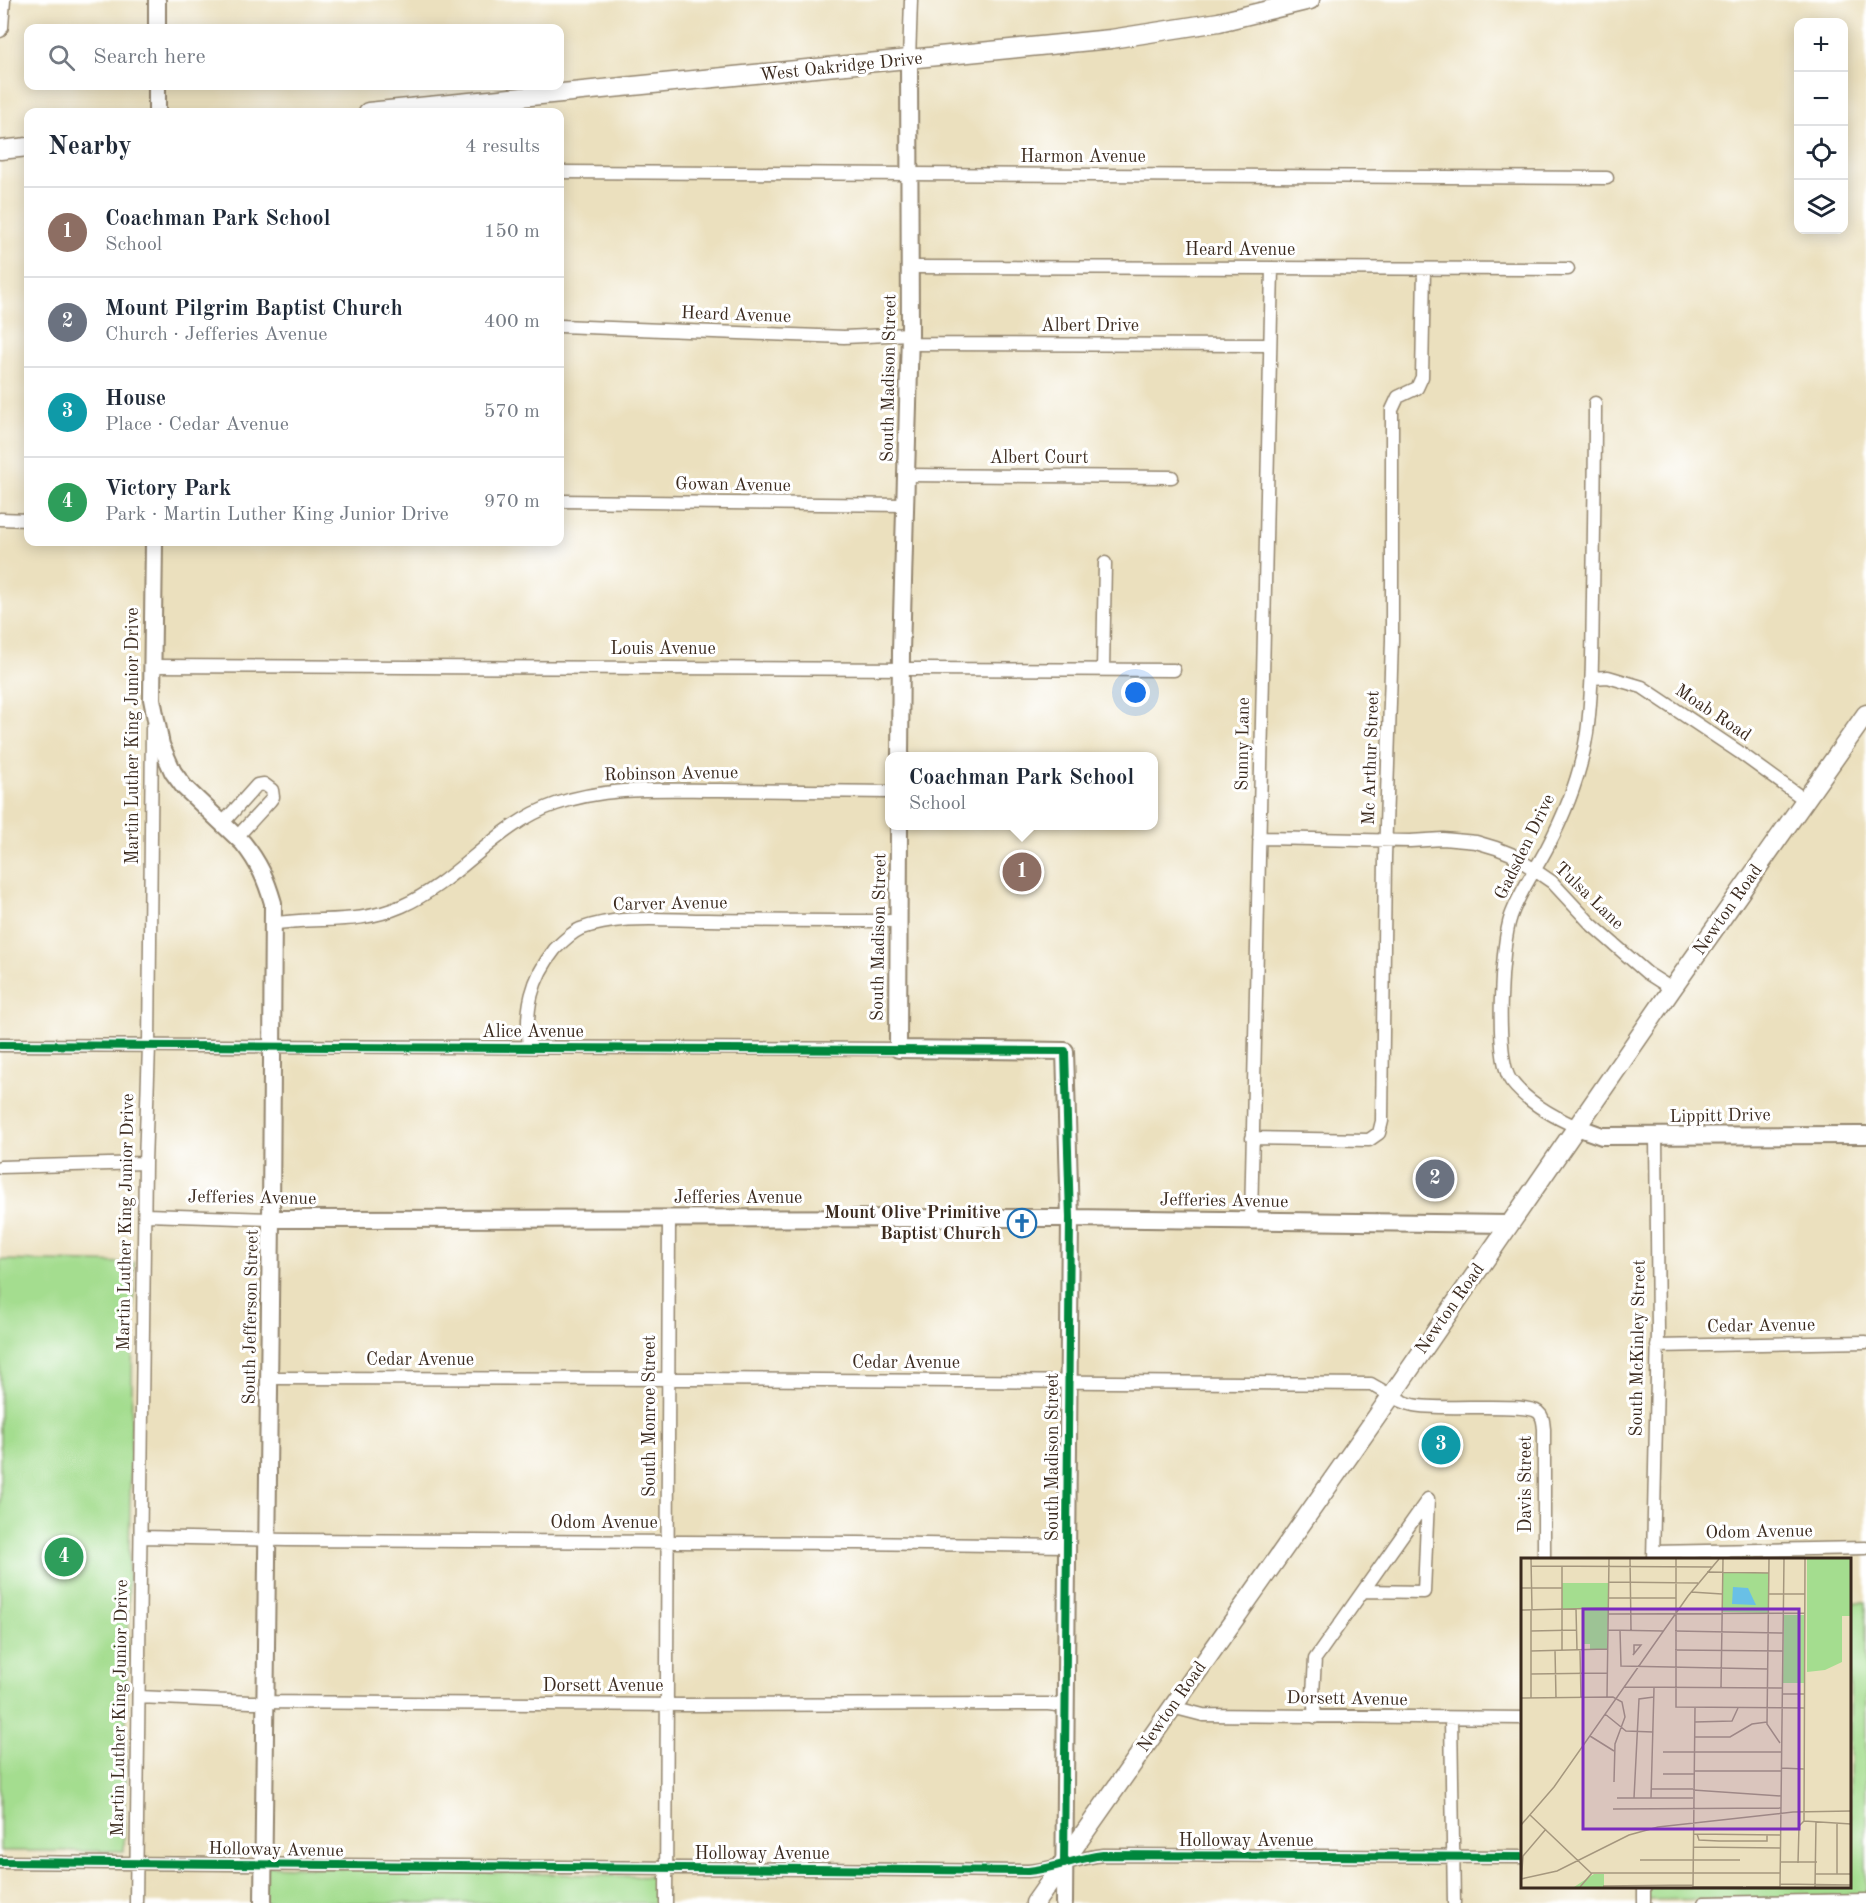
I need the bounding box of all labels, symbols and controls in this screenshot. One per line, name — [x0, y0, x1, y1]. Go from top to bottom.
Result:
map controls — [1794, 18, 1848, 234]
button: + — [1794, 18, 1848, 72]
search box — [24, 24, 564, 90]
icon: search — [45, 41, 78, 74]
text: Search here — [93, 46, 206, 68]
street label: West Oakridge Drive — [759, 49, 923, 85]
button: − — [1794, 72, 1848, 126]
button: locate — [1794, 126, 1848, 180]
text: Nearby — [48, 134, 132, 160]
text: 4 results — [465, 137, 540, 157]
street label: Harmon Avenue — [1020, 148, 1146, 166]
button: layers — [1794, 180, 1848, 234]
text: Coachman Park School — [105, 208, 330, 230]
text: 1 — [62, 222, 73, 242]
text: 150 m — [484, 222, 540, 242]
text: School — [105, 235, 162, 255]
street label: Heard Avenue — [1185, 241, 1295, 259]
street label: South Madison Street — [879, 294, 899, 462]
text: Mount Pilgrim Baptist Church — [105, 298, 403, 320]
street label: Heard Avenue — [681, 304, 791, 326]
text: 2 — [62, 312, 73, 332]
text: 400 m — [484, 312, 540, 332]
street label: Albert Drive — [1041, 317, 1139, 335]
text: Church · Jefferies Avenue — [105, 325, 328, 345]
text: House — [105, 388, 166, 410]
text: 3 — [62, 402, 73, 422]
text: 570 m — [484, 402, 540, 422]
text: Place · Cedar Avenue — [105, 415, 289, 435]
street label: Albert Court — [989, 449, 1089, 467]
street label: Gowan Avenue — [675, 475, 791, 495]
text: Victory Park — [105, 478, 231, 500]
text: 4 — [62, 492, 73, 512]
text: 970 m — [484, 492, 540, 512]
text: Park · Martin Luther King Junior Drive — [105, 505, 449, 525]
street label: Martin Luther King Junior Drive — [124, 607, 142, 865]
street label: Louis Avenue — [610, 640, 716, 658]
your location — [1121, 678, 1150, 707]
street label: Moab Road — [1672, 681, 1754, 745]
street label: Mc Arthur Street — [1360, 690, 1382, 826]
street label: Sunny Lane — [1233, 697, 1253, 791]
popup — [885, 752, 1158, 830]
street label: Robinson Avenue — [604, 764, 738, 784]
text: Coachman Park School — [909, 767, 1134, 789]
street label: Gadsden Drive — [1492, 791, 1558, 903]
text: School — [909, 794, 966, 814]
pin: 1 — [1002, 850, 1042, 894]
street label: South Madison Street — [869, 853, 889, 1021]
street label: Tulsa Lane — [1551, 859, 1627, 933]
street label: Newton Road — [1690, 861, 1766, 959]
street label: Carver Avenue — [612, 894, 728, 914]
street label: Alice Avenue — [482, 1023, 584, 1041]
street label: Martin Luther King Junior Drive — [115, 1093, 137, 1351]
street label: Lippitt Drive — [1669, 1106, 1771, 1126]
pin: 2 — [1416, 1156, 1454, 1202]
street label: Jefferies Avenue — [188, 1188, 316, 1208]
street label: Jefferies Avenue — [674, 1189, 802, 1207]
street label: Jefferies Avenue — [1160, 1191, 1288, 1211]
place label: Mount Olive Primitive Baptist Church — [824, 1204, 1001, 1243]
church icon: Mount Olive Primitive Baptist Church — [1006, 1207, 1038, 1239]
street label: South Jefferson Street — [240, 1229, 262, 1405]
street label: South McKinley Street — [1627, 1259, 1649, 1437]
street label: Newton Road — [1412, 1260, 1488, 1358]
street label: Cedar Avenue — [1707, 1316, 1815, 1336]
street label: South Monroe Street — [641, 1335, 659, 1497]
street label: Cedar Avenue — [366, 1351, 474, 1369]
street label: Cedar Avenue — [852, 1354, 960, 1372]
street label: South Madison Street — [1044, 1373, 1062, 1541]
pin: 3 — [1422, 1422, 1460, 1468]
street label: Davis Street — [1517, 1435, 1535, 1533]
street label: Odom Avenue — [550, 1514, 658, 1532]
street label: Odom Avenue — [1705, 1522, 1813, 1542]
pin: 4 — [44, 1534, 84, 1580]
inset map — [1521, 1558, 1851, 1888]
street label: Martin Luther King Junior Drive — [109, 1579, 131, 1837]
street label: Newton Road — [1134, 1658, 1210, 1756]
street label: Dorsett Avenue — [542, 1677, 664, 1695]
street label: Dorsett Avenue — [1286, 1689, 1408, 1709]
street label: Holloway Avenue — [1178, 1832, 1314, 1850]
street label: Holloway Avenue — [208, 1840, 344, 1860]
street label: Holloway Avenue — [694, 1845, 830, 1863]

